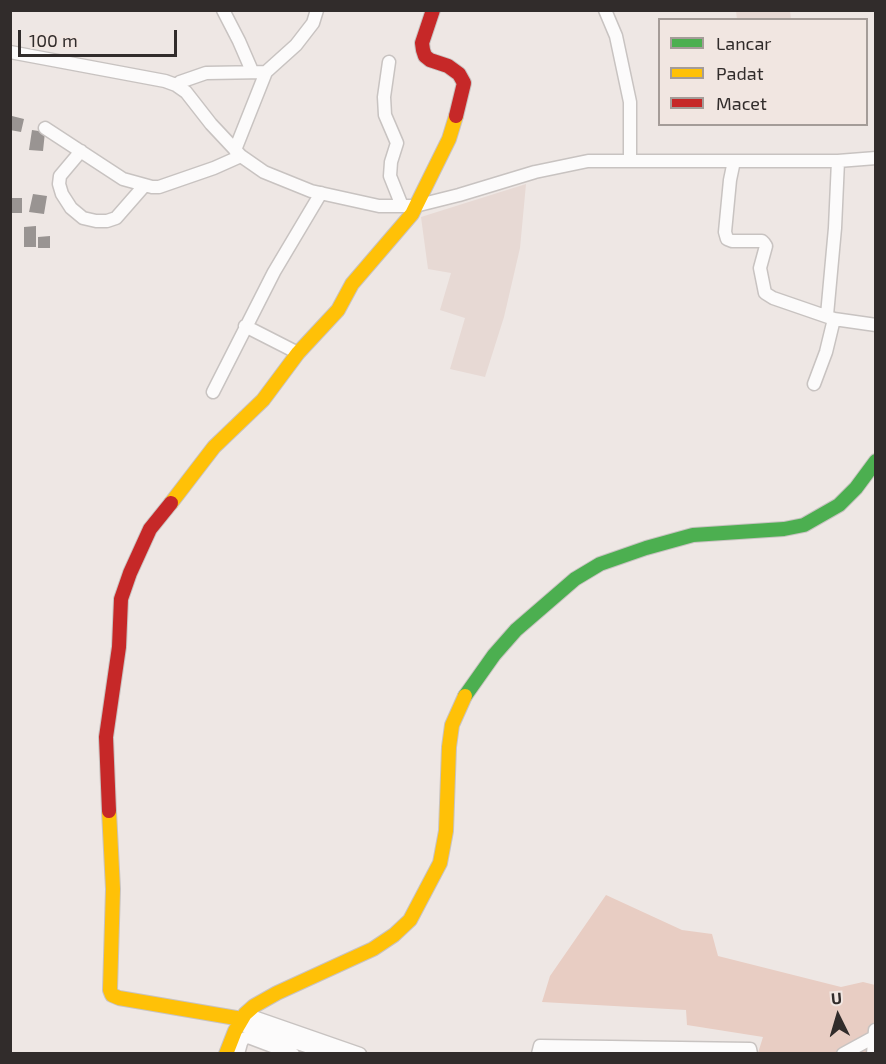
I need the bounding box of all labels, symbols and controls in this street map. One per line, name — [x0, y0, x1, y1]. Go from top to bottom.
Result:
scale bar — [21, 18, 180, 56]
legend — [658, 18, 868, 126]
text: 100 m — [29, 29, 78, 51]
text: Lancar — [716, 32, 772, 54]
text: Padat — [716, 62, 763, 84]
text: Macet — [716, 92, 767, 114]
north arrow — [808, 986, 868, 1046]
text: U — [830, 988, 843, 1008]

